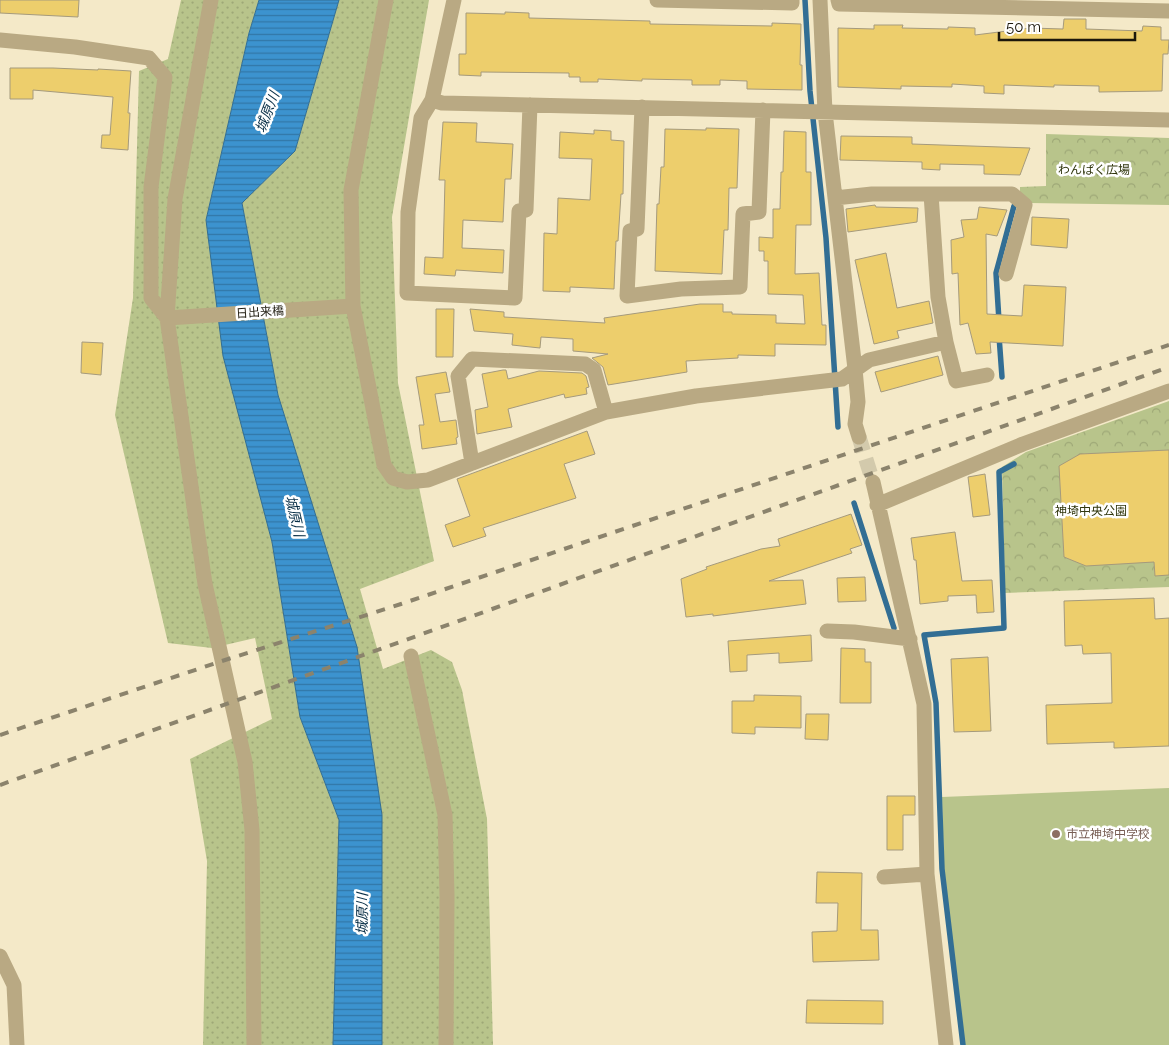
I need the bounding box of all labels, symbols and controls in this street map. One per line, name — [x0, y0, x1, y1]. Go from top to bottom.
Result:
scale bar — [999, 10, 1135, 42]
text: 50 m — [1006, 18, 1041, 36]
water label: 城原川 — [252, 88, 283, 134]
park label: わんぱく広場 — [1058, 163, 1130, 177]
street label: 日出来橋 — [236, 303, 284, 321]
water label: 城原川 — [282, 494, 308, 540]
park label: 神埼中央公園 — [1055, 504, 1127, 518]
place label: 市立神埼中学校 — [1066, 827, 1150, 841]
marker: 市立神埼中学校 — [1050, 828, 1062, 840]
water label: 城原川 — [354, 891, 370, 935]

